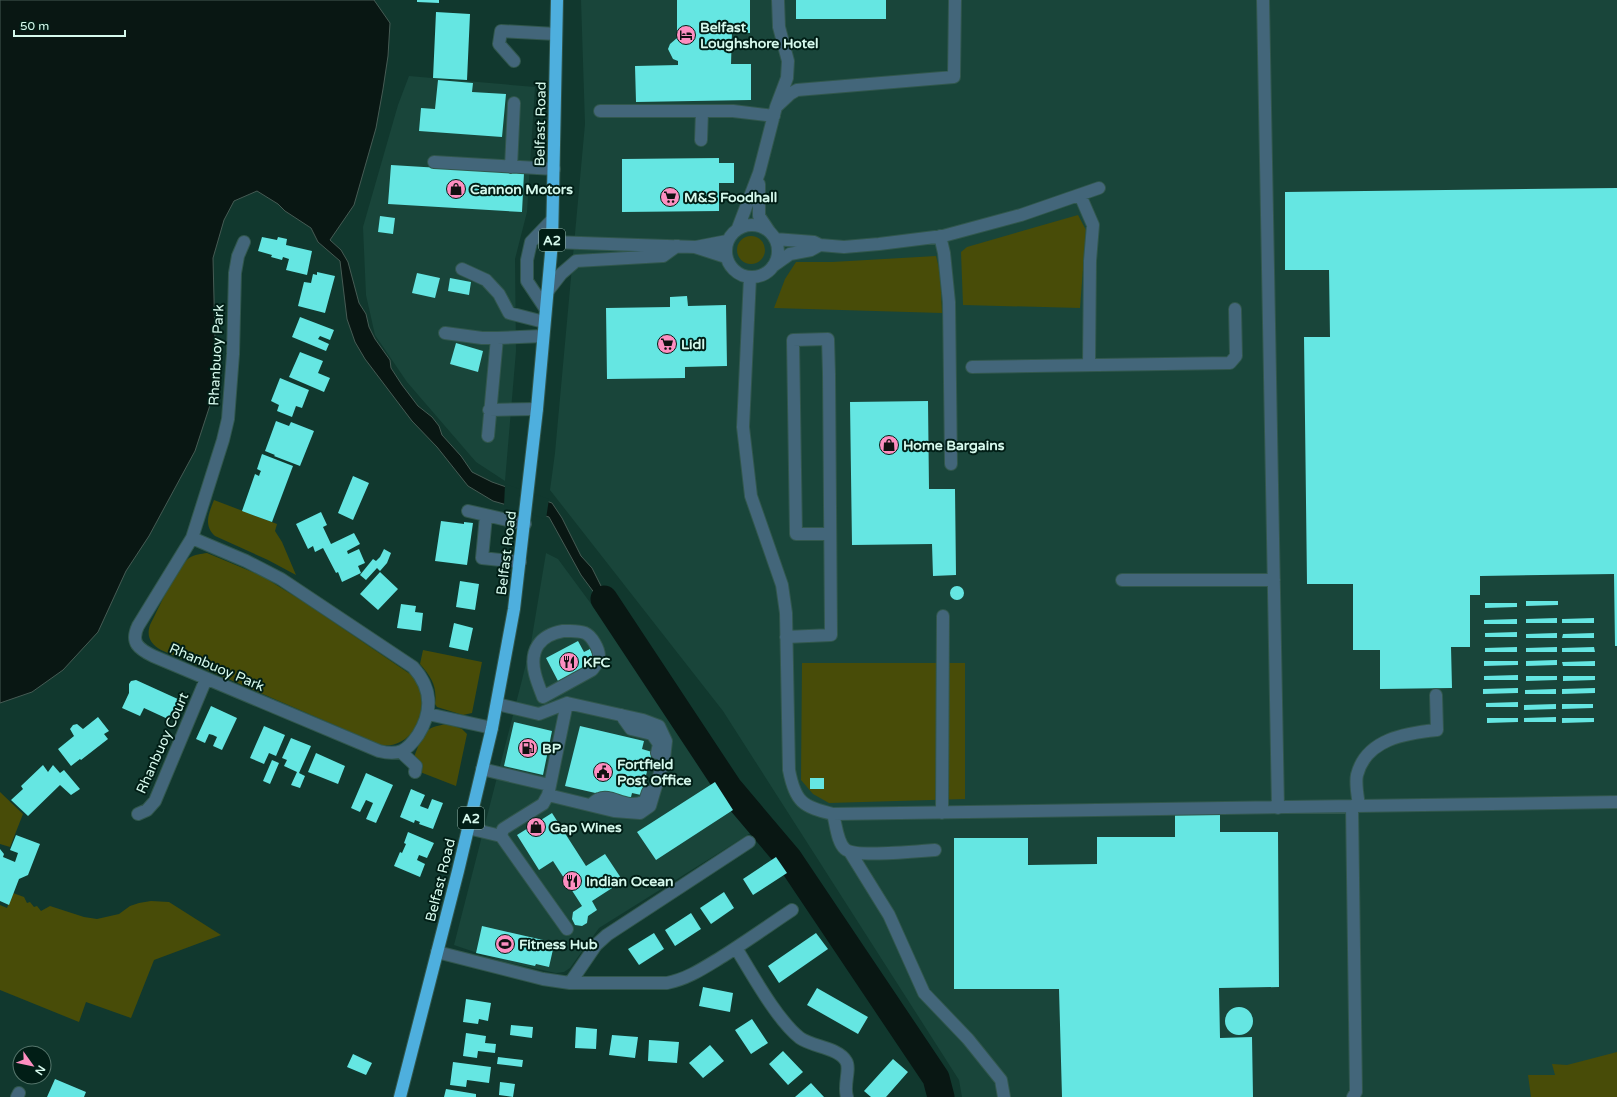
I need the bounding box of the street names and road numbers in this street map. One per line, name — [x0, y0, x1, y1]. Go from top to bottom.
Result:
street label: Belfast Road — [531, 81, 550, 167]
road number: A2 — [539, 229, 565, 251]
street label: Rhanbuoy Park — [205, 303, 228, 406]
street label: Belfast Road — [493, 510, 520, 596]
street label: Rhanbuoy Park — [167, 640, 267, 695]
street label: Rhanbuoy Court — [133, 689, 193, 796]
road number: A2 — [458, 807, 484, 829]
street label: Belfast Road — [422, 837, 459, 923]

